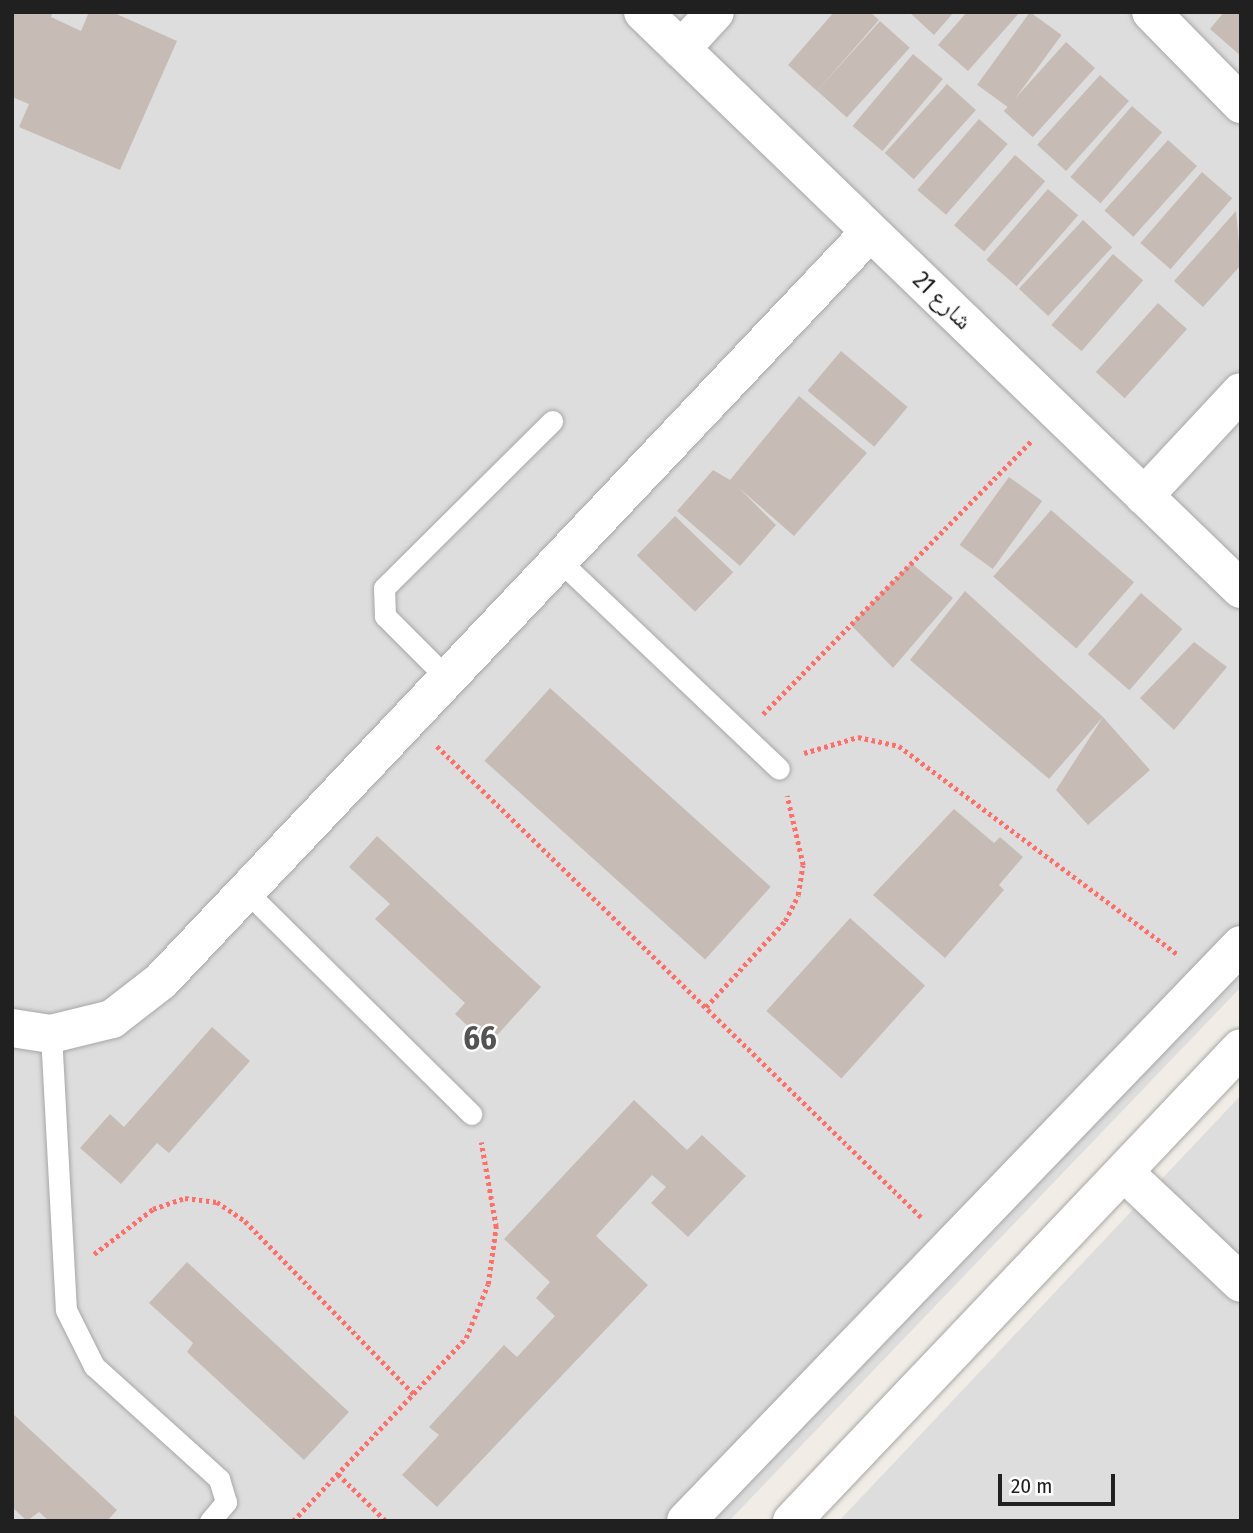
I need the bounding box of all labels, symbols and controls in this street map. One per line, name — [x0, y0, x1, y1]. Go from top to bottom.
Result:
street label: شارع 21 — [907, 266, 977, 336]
district label: 66 — [463, 1019, 497, 1057]
scale bar — [1001, 1460, 1118, 1504]
text: 20 m — [1011, 1473, 1052, 1499]

